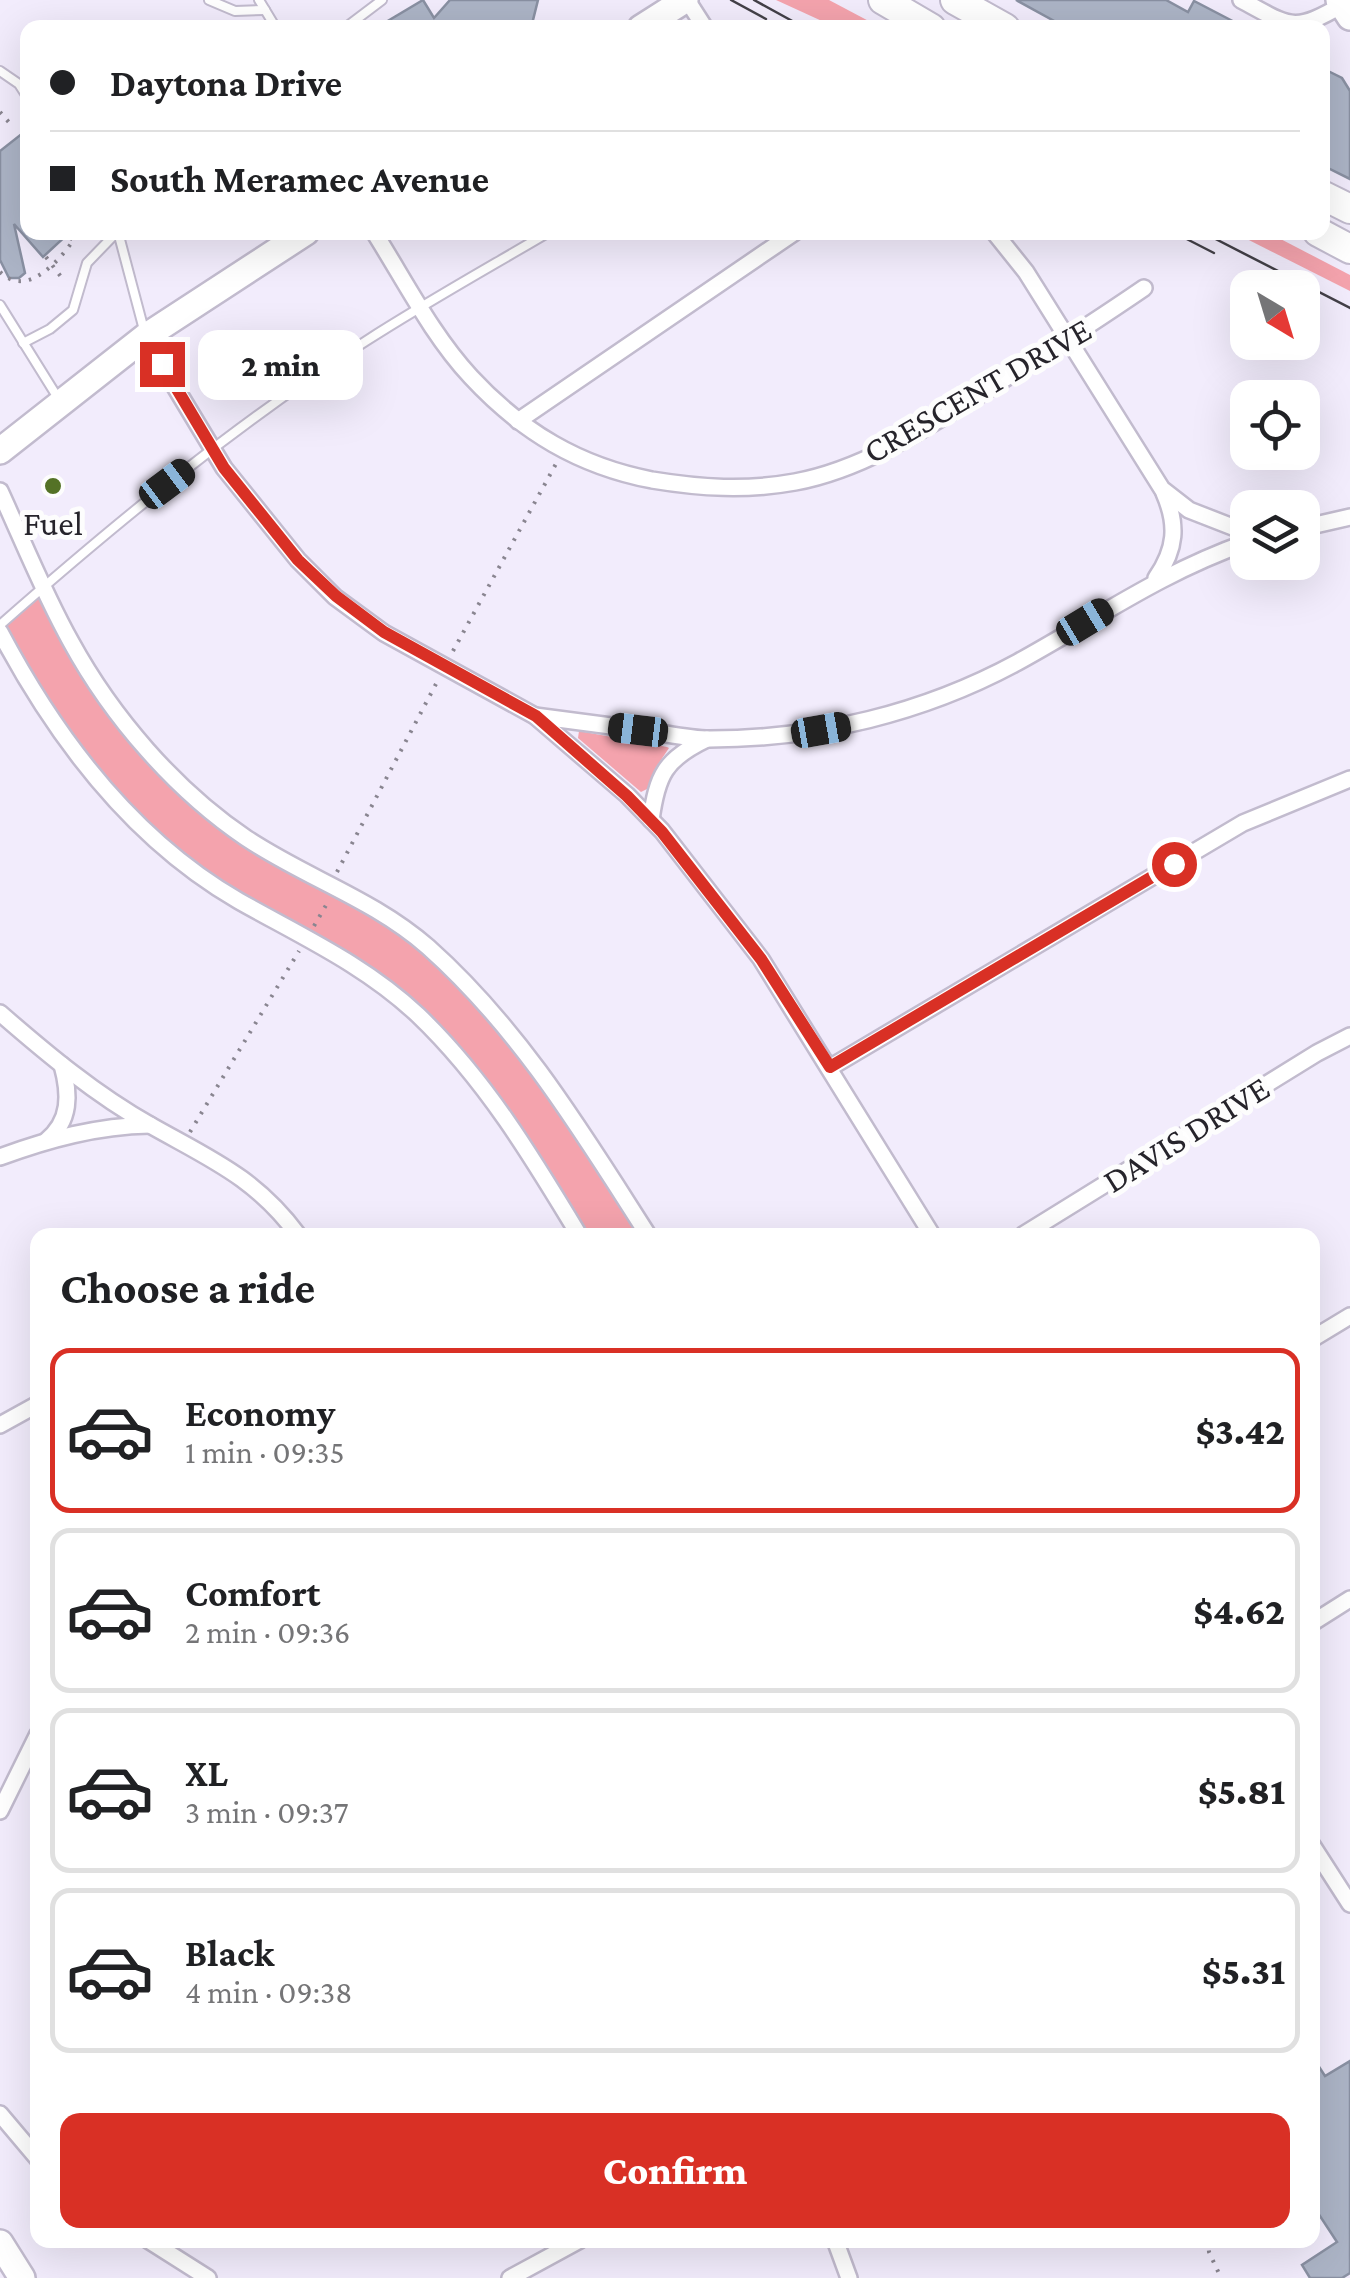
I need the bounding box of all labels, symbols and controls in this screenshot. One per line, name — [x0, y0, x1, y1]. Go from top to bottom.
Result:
text: Daytona Drive — [110, 62, 342, 104]
text: South Meramec Avenue — [110, 158, 489, 200]
north arrow — [1230, 270, 1320, 360]
map controls — [1230, 270, 1320, 580]
street label: CRESCENT DRIVE — [857, 310, 1098, 471]
callout: 2 min — [197, 329, 362, 399]
route end — [140, 342, 185, 387]
text: 2 min — [241, 347, 320, 383]
button: locate — [1230, 380, 1320, 470]
car — [134, 454, 200, 514]
marker: Fuel — [42, 475, 64, 497]
button: layers — [1230, 490, 1320, 580]
place label: Fuel — [23, 504, 83, 543]
car — [1052, 594, 1118, 650]
car — [789, 710, 853, 750]
car — [606, 711, 670, 749]
route start — [1152, 842, 1197, 887]
street label: DAVIS DRIVE — [1096, 1068, 1276, 1201]
text: Choose a ride — [60, 1263, 315, 1313]
icon: car — [65, 1386, 155, 1476]
text: Economy — [185, 1392, 335, 1434]
text: $3.42 — [1195, 1410, 1285, 1452]
text: 1 min · 09:35 — [185, 1434, 345, 1470]
icon: car — [65, 1566, 155, 1656]
text: Comfort — [185, 1572, 321, 1614]
text: $4.62 — [1193, 1590, 1285, 1632]
text: 2 min · 09:36 — [185, 1614, 350, 1650]
icon: car — [65, 1746, 155, 1836]
text: XL — [185, 1752, 228, 1794]
text: $5.81 — [1198, 1770, 1285, 1812]
text: 3 min · 09:37 — [185, 1794, 348, 1830]
icon: car — [65, 1926, 155, 2016]
text: Black — [185, 1932, 274, 1974]
text: $5.31 — [1202, 1950, 1285, 1992]
text: 4 min · 09:38 — [185, 1974, 352, 2010]
button: Confirm — [60, 2113, 1290, 2228]

